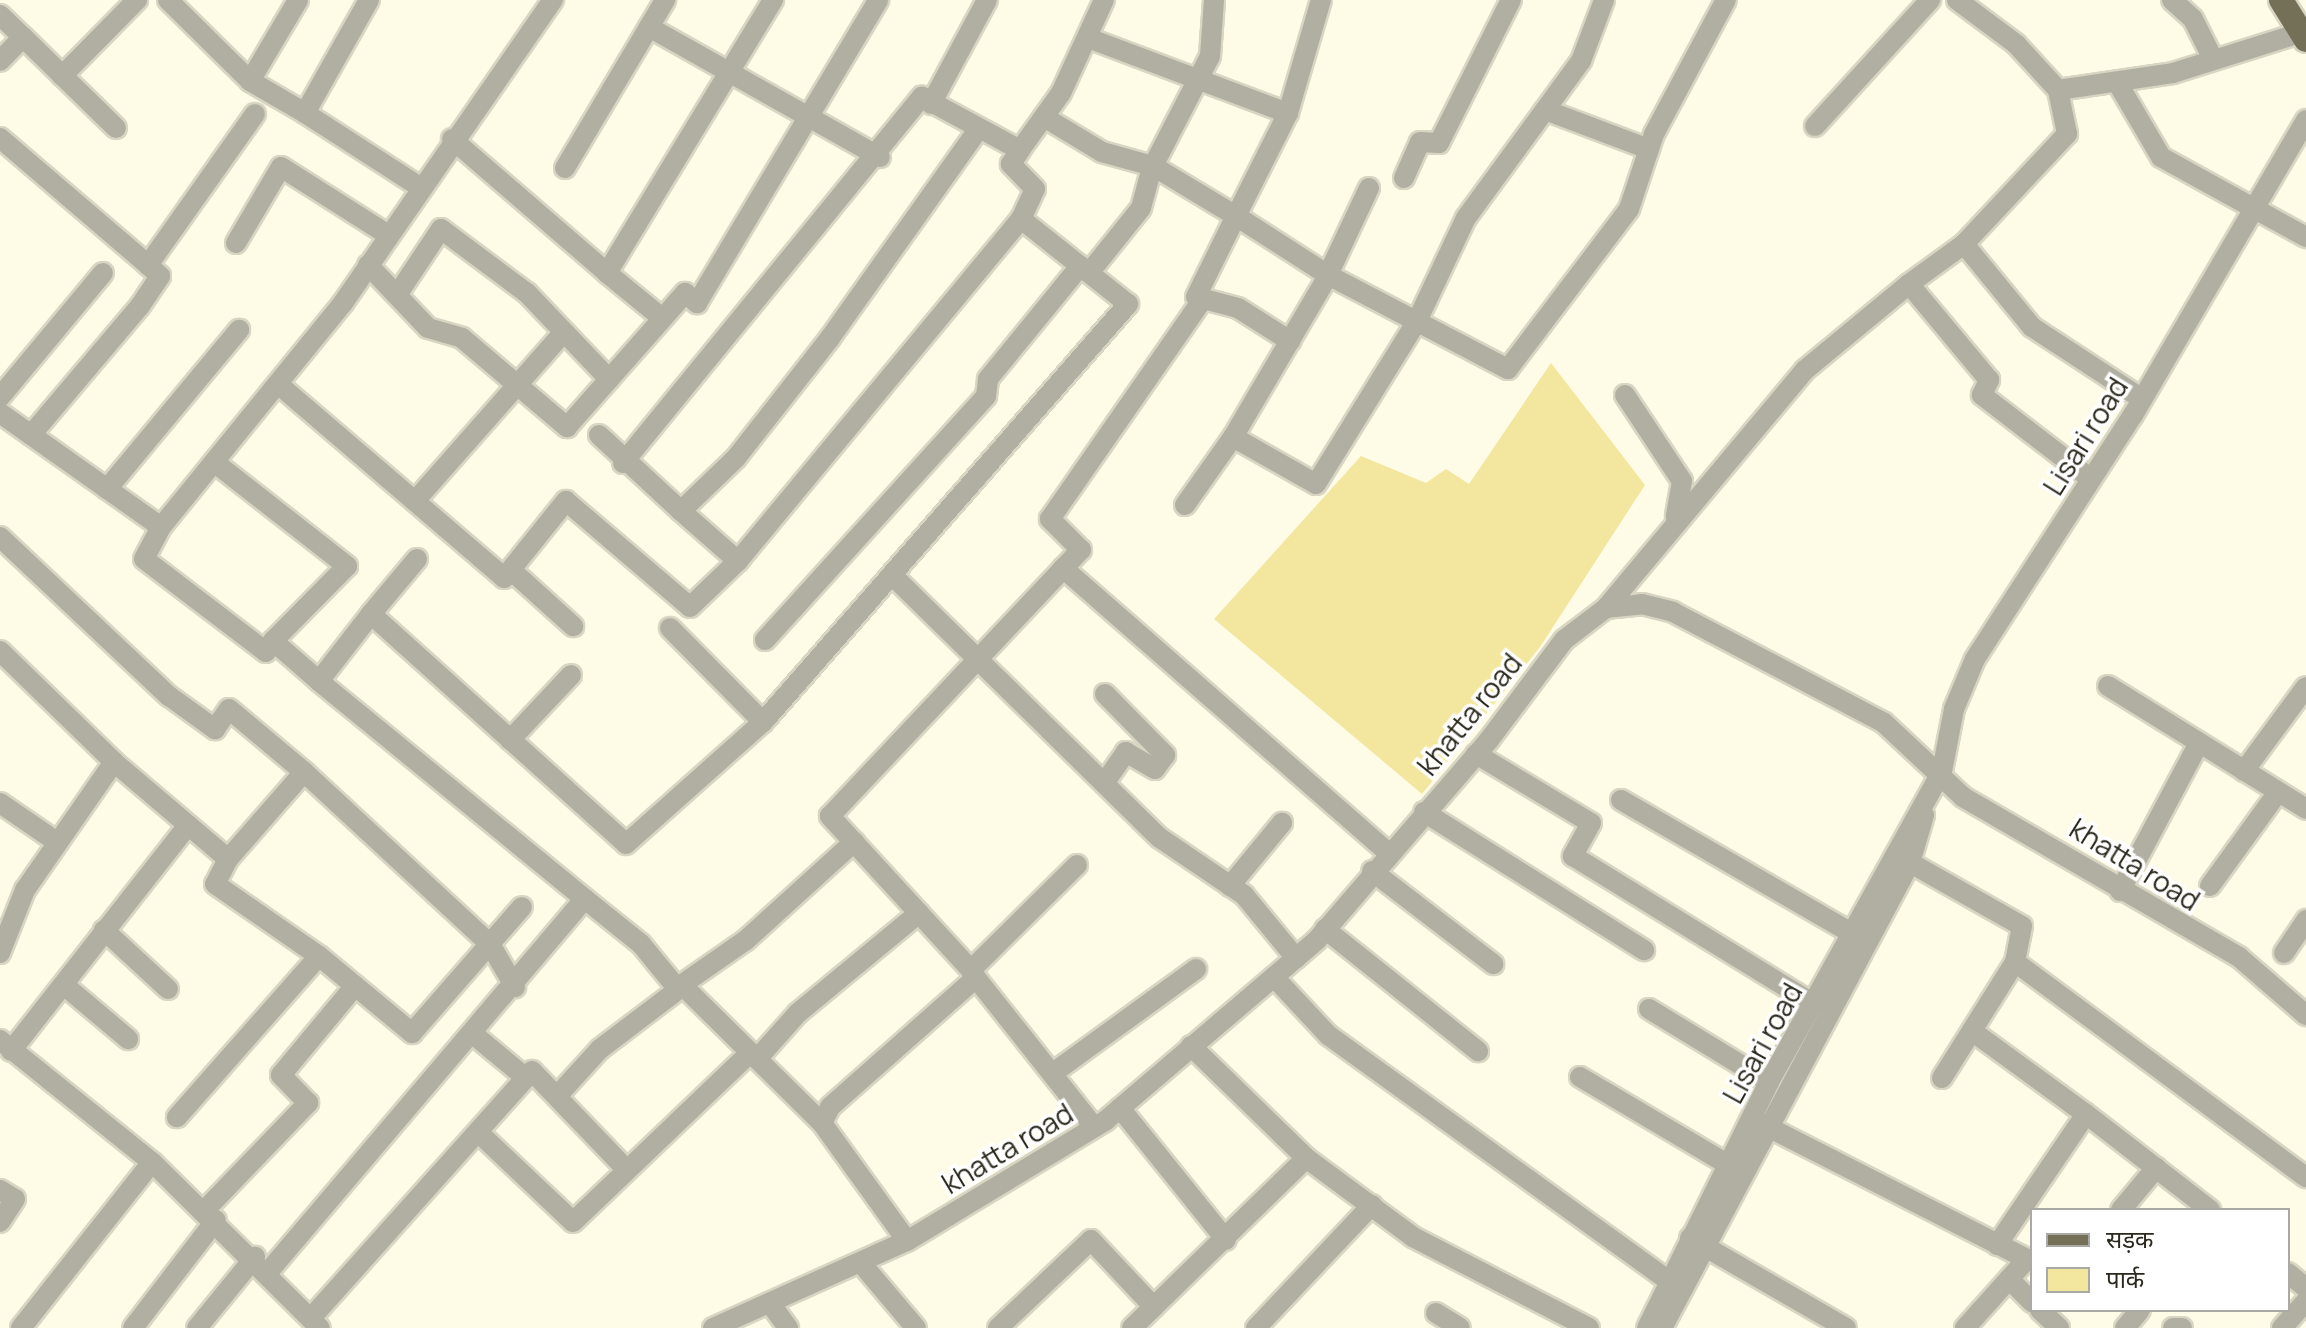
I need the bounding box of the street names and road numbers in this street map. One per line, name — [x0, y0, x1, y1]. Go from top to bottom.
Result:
street label: Lisari road — [2036, 371, 2134, 501]
street label: khatta road — [1410, 646, 1528, 782]
street label: khatta road — [2064, 811, 2206, 917]
street label: Lisari road — [1715, 977, 1809, 1109]
street label: khatta road — [936, 1096, 1078, 1200]

